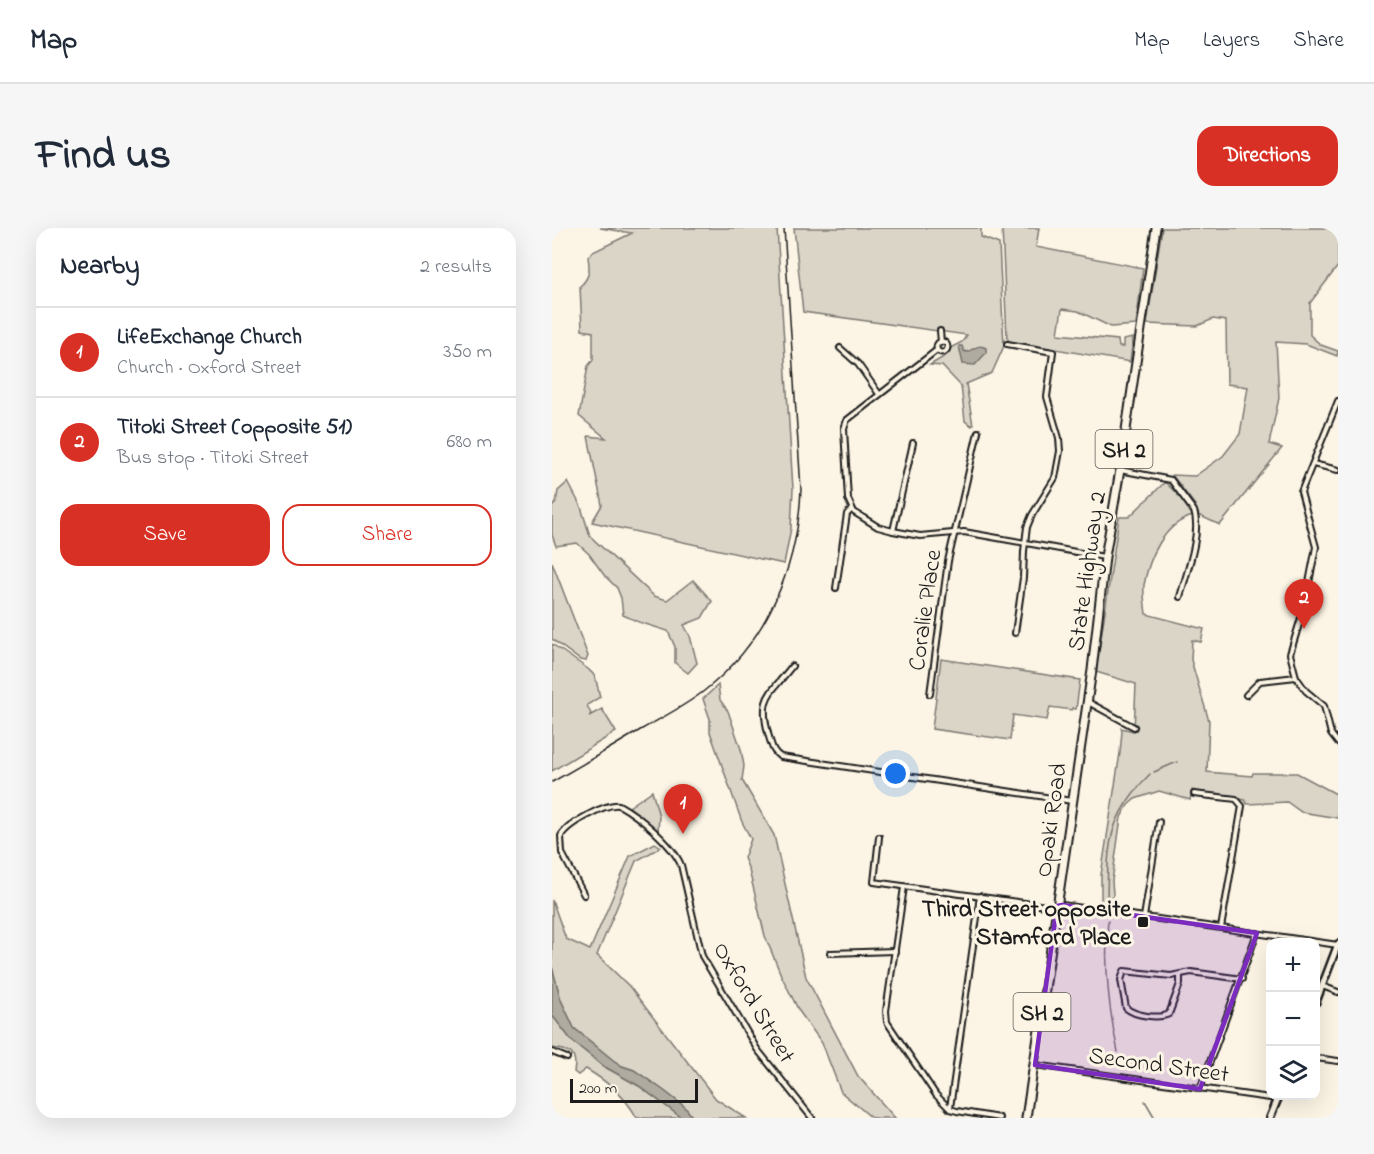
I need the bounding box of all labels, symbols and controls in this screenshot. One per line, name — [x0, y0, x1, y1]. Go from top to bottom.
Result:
text: Map — [30, 21, 77, 62]
text: Map — [1134, 26, 1170, 56]
text: Layers — [1203, 26, 1260, 56]
text: Share — [1293, 26, 1344, 56]
text: Find us — [36, 126, 171, 187]
button: Directions — [1197, 126, 1338, 186]
text: Nearby — [60, 248, 139, 286]
text: 2 results — [420, 253, 492, 282]
text: LifeExchange Church — [117, 322, 302, 354]
text: 1 — [76, 338, 83, 367]
text: 350 m — [443, 338, 492, 367]
text: Church · Oxford Street — [117, 354, 301, 383]
text: Titoki Street (opposite 51) — [117, 412, 352, 444]
text: 2 — [75, 428, 84, 457]
text: 680 m — [447, 428, 492, 457]
road number: SH 2 — [1096, 430, 1152, 468]
text: Bus stop · Titoki Street — [117, 444, 309, 473]
street label: State Highway 2 — [1060, 489, 1118, 654]
button: Save — [60, 504, 270, 566]
button: Share — [282, 504, 492, 566]
street label: Coralie Place — [901, 547, 952, 673]
pin: 2 — [1284, 580, 1323, 629]
your location — [881, 759, 910, 788]
street label: Opaki Road — [1027, 761, 1078, 880]
pin: 1 — [664, 784, 702, 834]
place label: Third Street opposite Stamford Place — [922, 893, 1132, 956]
marker: Third Street opposite Stamford Place — [1136, 915, 1150, 929]
street label: Oxford Street — [703, 936, 803, 1071]
map controls — [1266, 938, 1320, 1100]
button: + — [1266, 938, 1320, 992]
button: − — [1266, 992, 1320, 1046]
road number: SH 2 — [1014, 993, 1070, 1031]
street label: Second Street — [1086, 1039, 1231, 1094]
button: layers — [1266, 1046, 1320, 1100]
scale bar — [570, 1076, 698, 1104]
text: 200 m — [579, 1077, 617, 1101]

